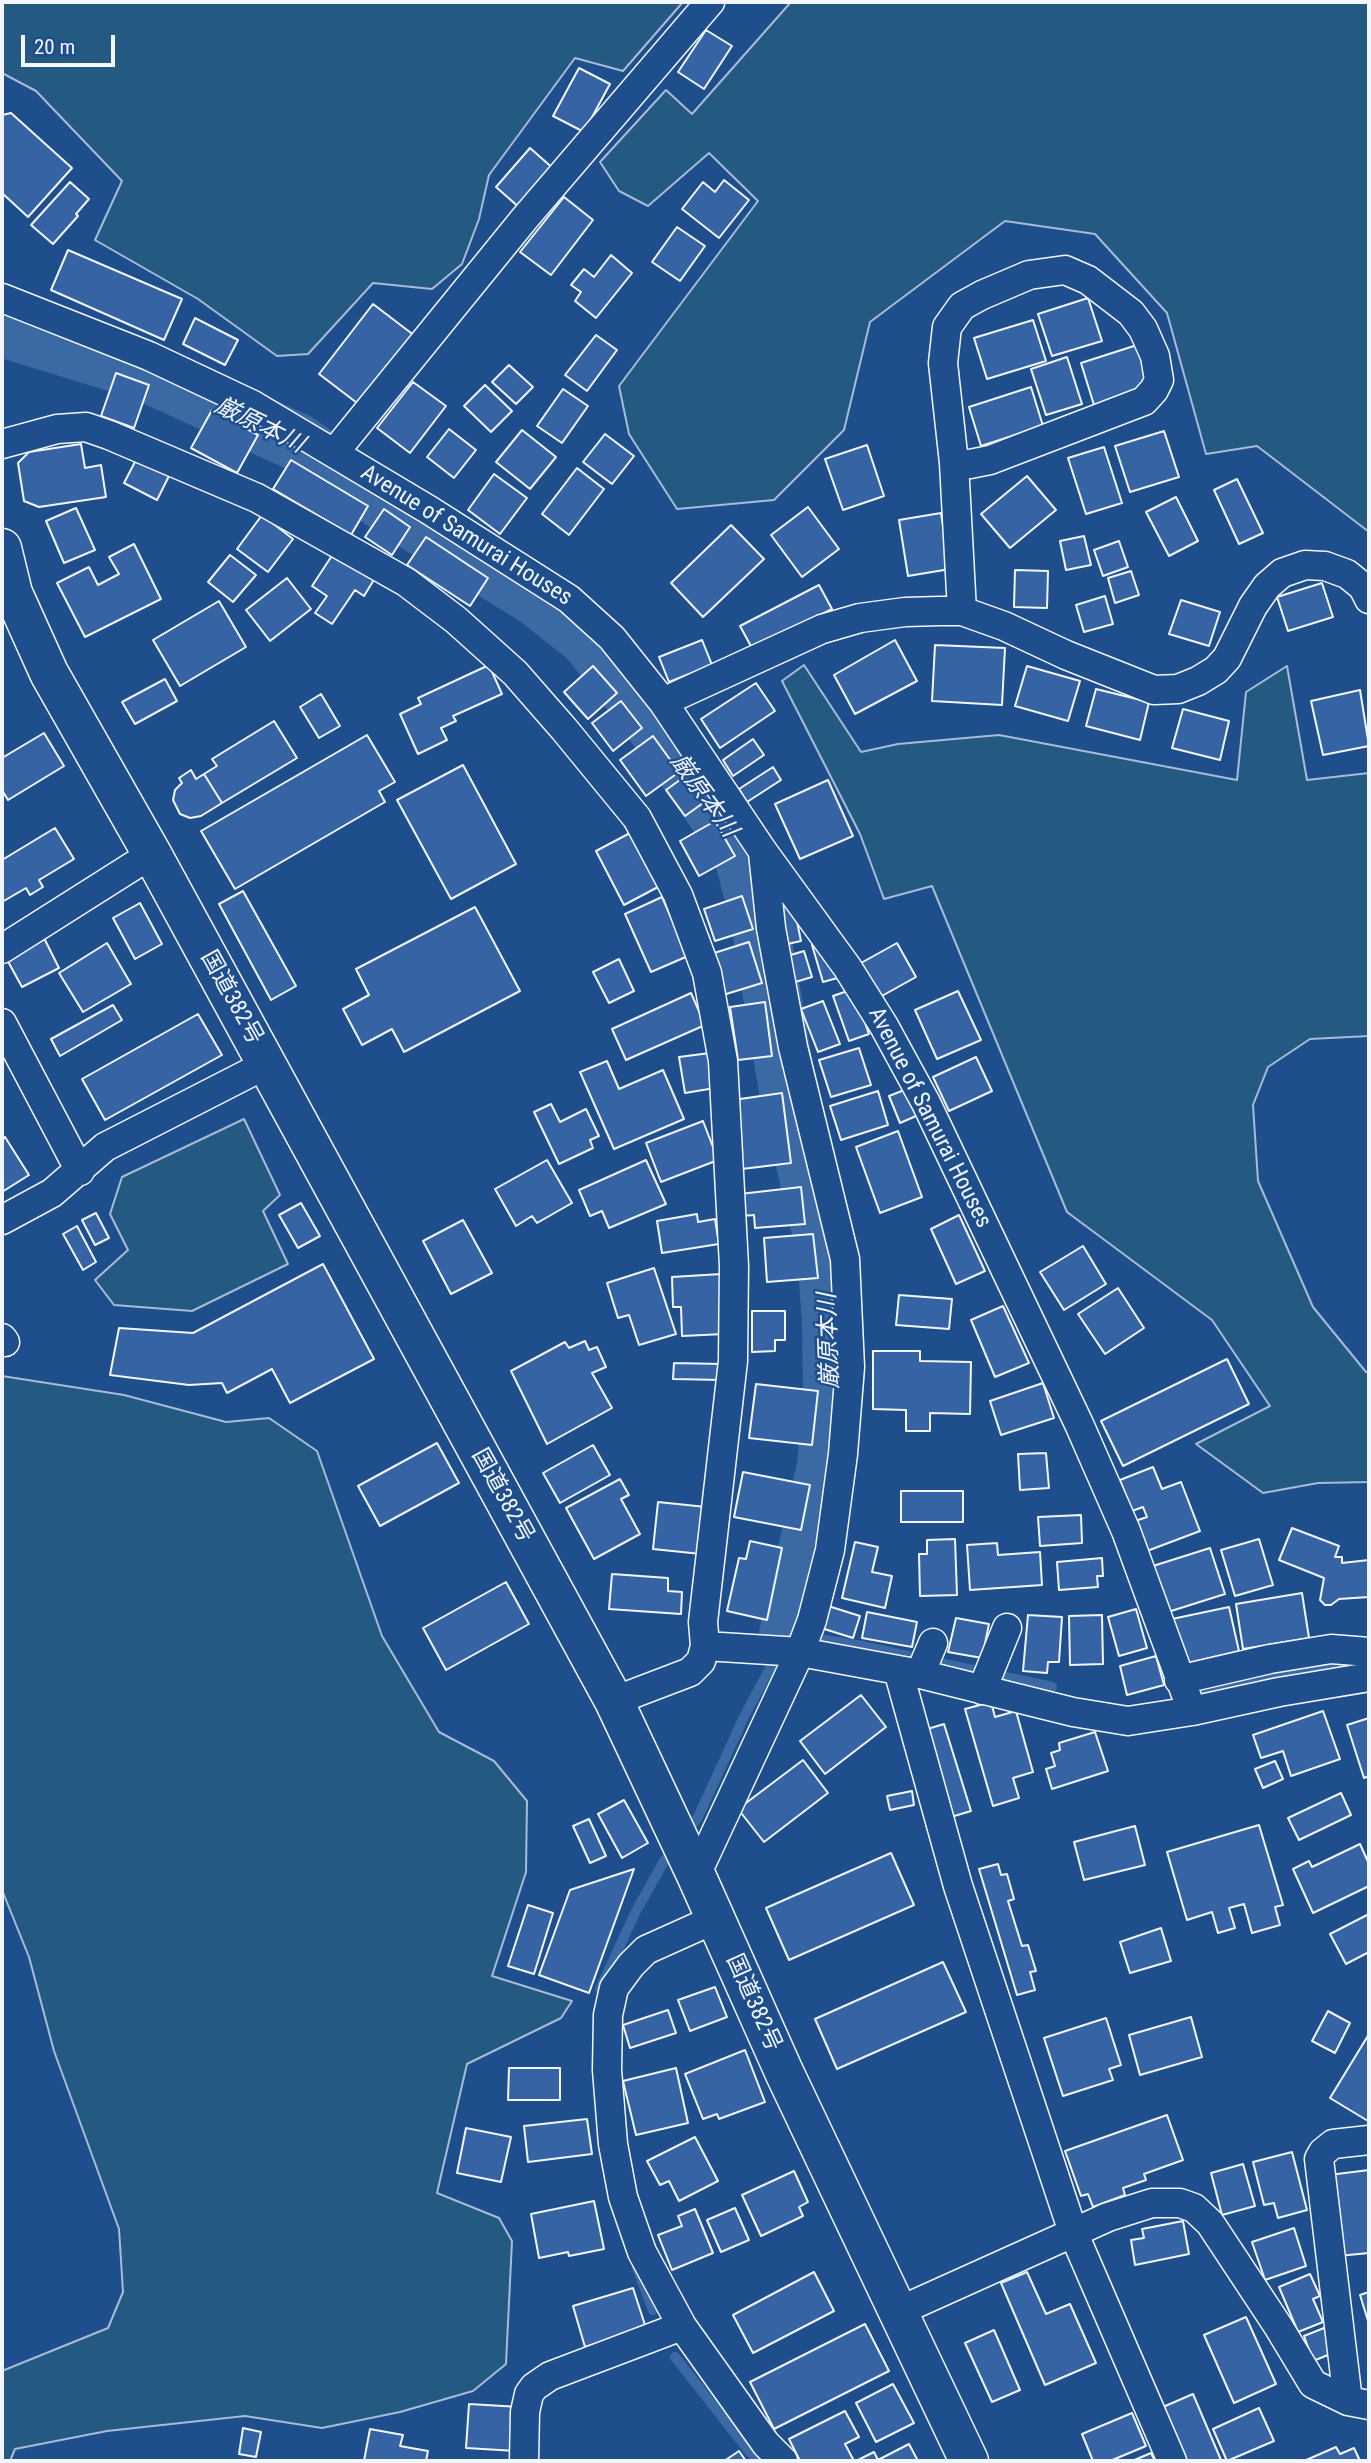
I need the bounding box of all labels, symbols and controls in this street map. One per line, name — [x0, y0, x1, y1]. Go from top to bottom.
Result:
scale bar — [24, 21, 119, 65]
text: 20 m — [34, 35, 75, 59]
water label: 厳原本川 — [210, 392, 308, 460]
street label: Avenue of Samurai Houses — [355, 460, 577, 612]
water label: 厳原本川 — [663, 749, 743, 843]
street label: 国道382号 — [194, 946, 268, 1050]
street label: Avenue of Samurai Houses — [861, 1003, 997, 1233]
water label: 厳原本川 — [814, 1293, 846, 1389]
street label: 国道382号 — [465, 1444, 539, 1548]
street label: 国道382号 — [719, 1950, 787, 2056]

